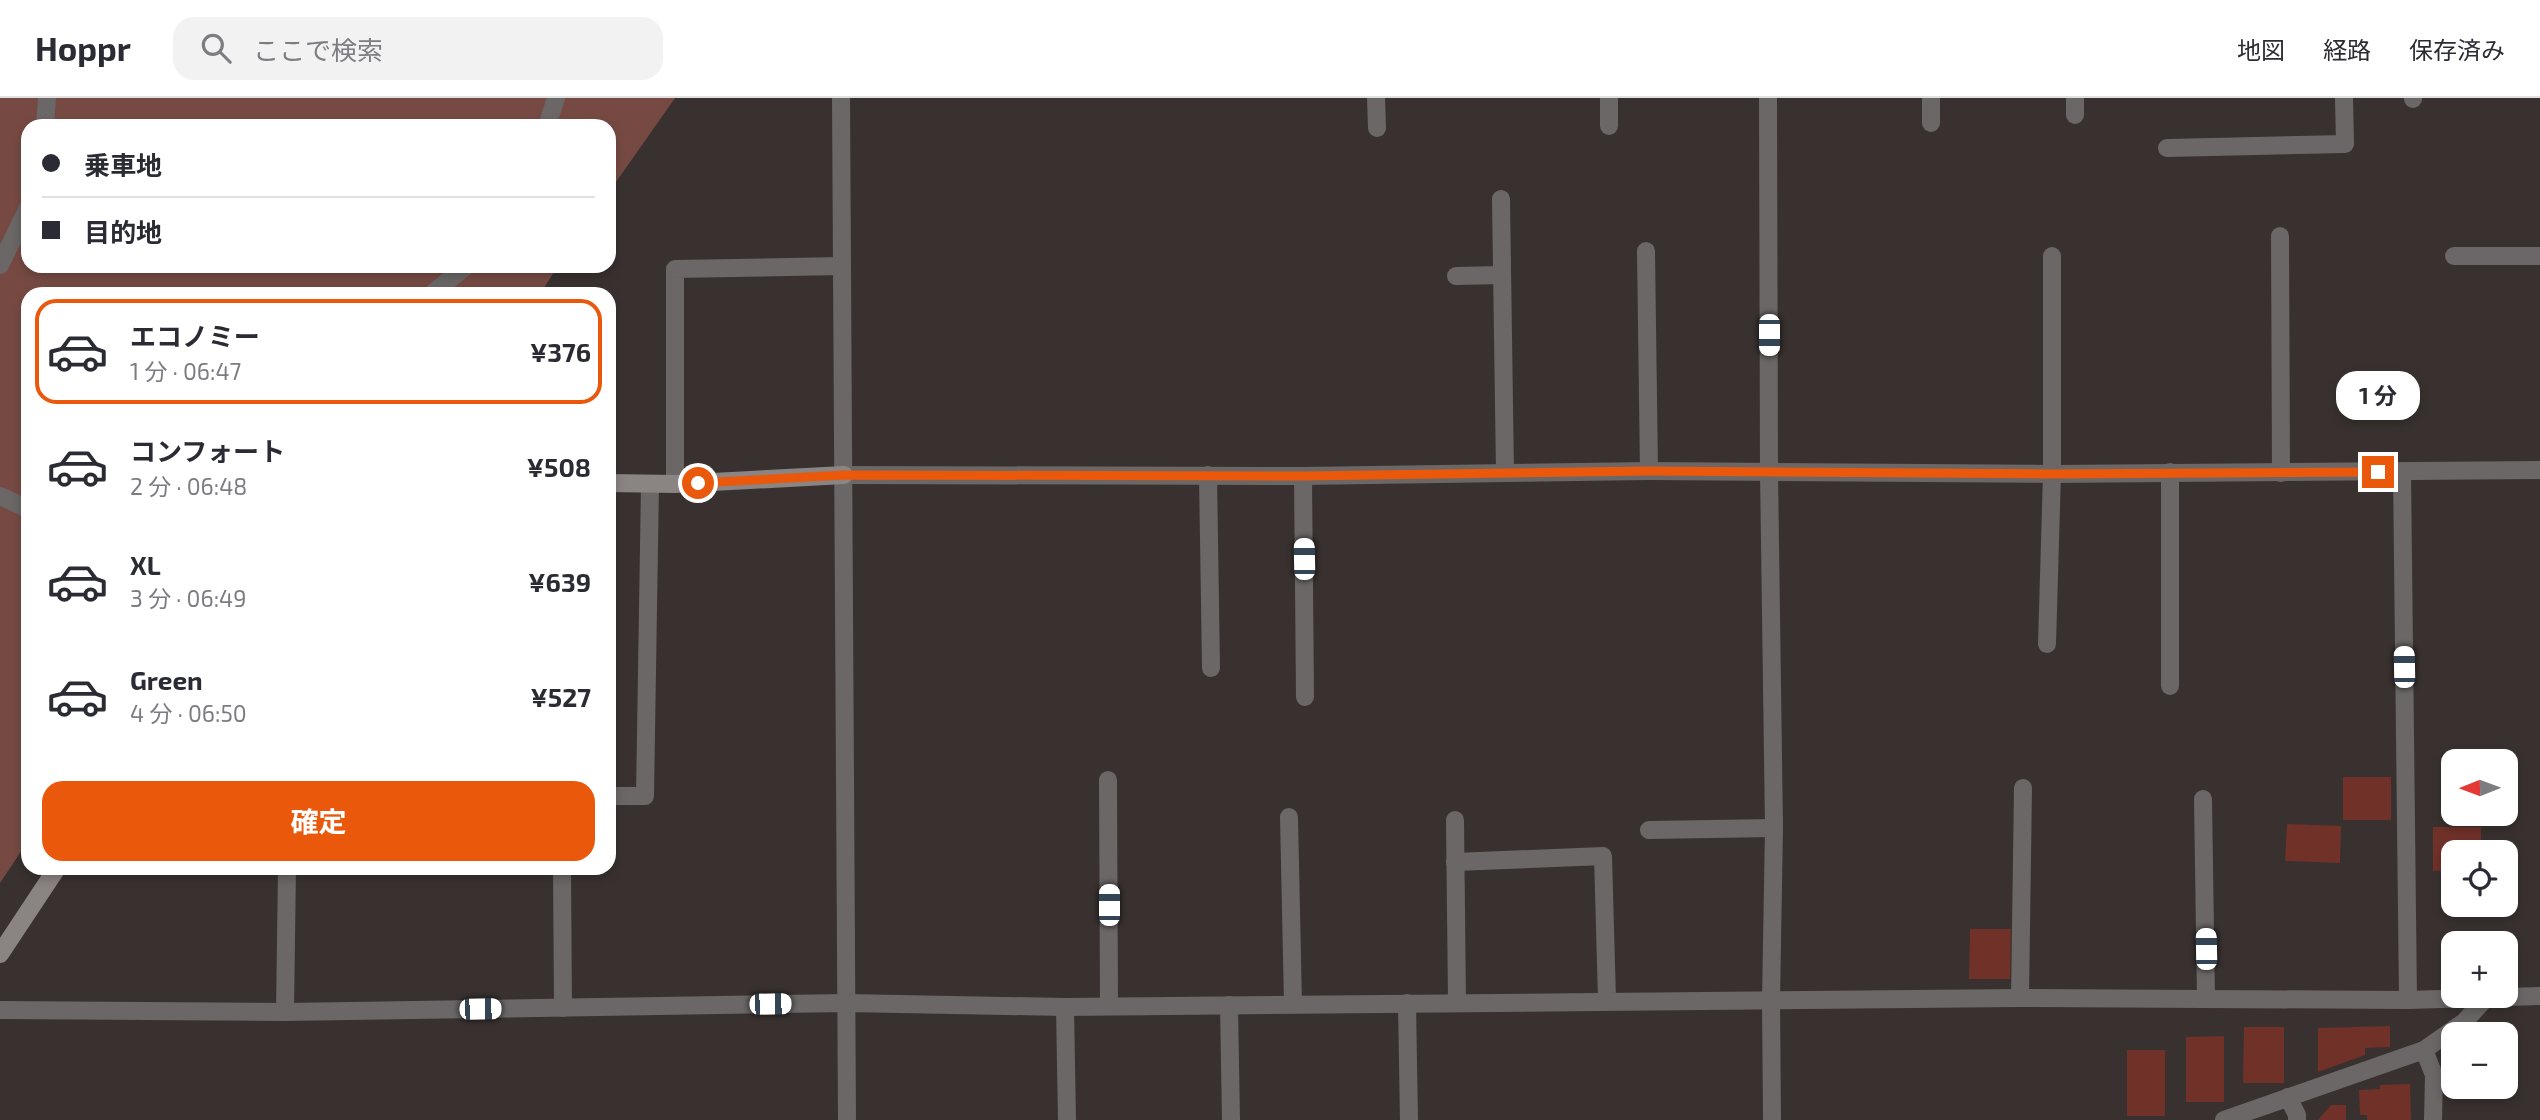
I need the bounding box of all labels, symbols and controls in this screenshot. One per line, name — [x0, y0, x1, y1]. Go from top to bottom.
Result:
search box — [173, 17, 663, 80]
text: Hoppr — [35, 28, 131, 68]
icon: search — [197, 29, 235, 67]
text: ここで検索 — [253, 34, 383, 65]
text: 地図 — [2237, 35, 2285, 64]
text: 経路 — [2323, 35, 2371, 64]
text: 保存済み — [2409, 35, 2505, 64]
text: 乗車地 — [84, 149, 162, 180]
text: 目的地 — [84, 216, 162, 247]
car — [1759, 314, 1780, 356]
icon: car — [46, 320, 109, 383]
text: エコノミー — [130, 320, 260, 351]
text: ¥376 — [530, 336, 591, 367]
text: 1 分 · 06:47 — [130, 357, 241, 385]
callout: 1 分 — [2336, 370, 2420, 420]
text: 1 分 — [2359, 381, 2397, 409]
icon: car — [46, 435, 109, 498]
text: コンフォート — [130, 435, 285, 466]
text: ¥508 — [527, 451, 591, 482]
route end — [2362, 456, 2394, 488]
route start — [682, 467, 714, 499]
text: 2 分 · 06:48 — [130, 472, 247, 500]
car — [1294, 538, 1315, 580]
text: XL — [130, 549, 161, 580]
icon: car — [46, 550, 109, 613]
text: ¥639 — [528, 566, 591, 597]
text: 3 分 · 06:49 — [130, 584, 246, 612]
car — [2394, 646, 2415, 688]
text: Green — [130, 664, 203, 695]
icon: car — [46, 665, 109, 728]
text: ¥527 — [531, 681, 591, 712]
text: 4 分 · 06:50 — [130, 699, 247, 727]
north arrow — [2441, 749, 2518, 826]
map controls — [2441, 749, 2518, 1099]
button: 確定 — [42, 781, 595, 861]
button: locate — [2441, 840, 2518, 917]
car — [1099, 884, 1120, 926]
car — [2196, 928, 2217, 970]
button: + — [2441, 931, 2518, 1008]
car — [749, 993, 792, 1015]
car — [459, 998, 502, 1020]
button: − — [2441, 1022, 2518, 1099]

